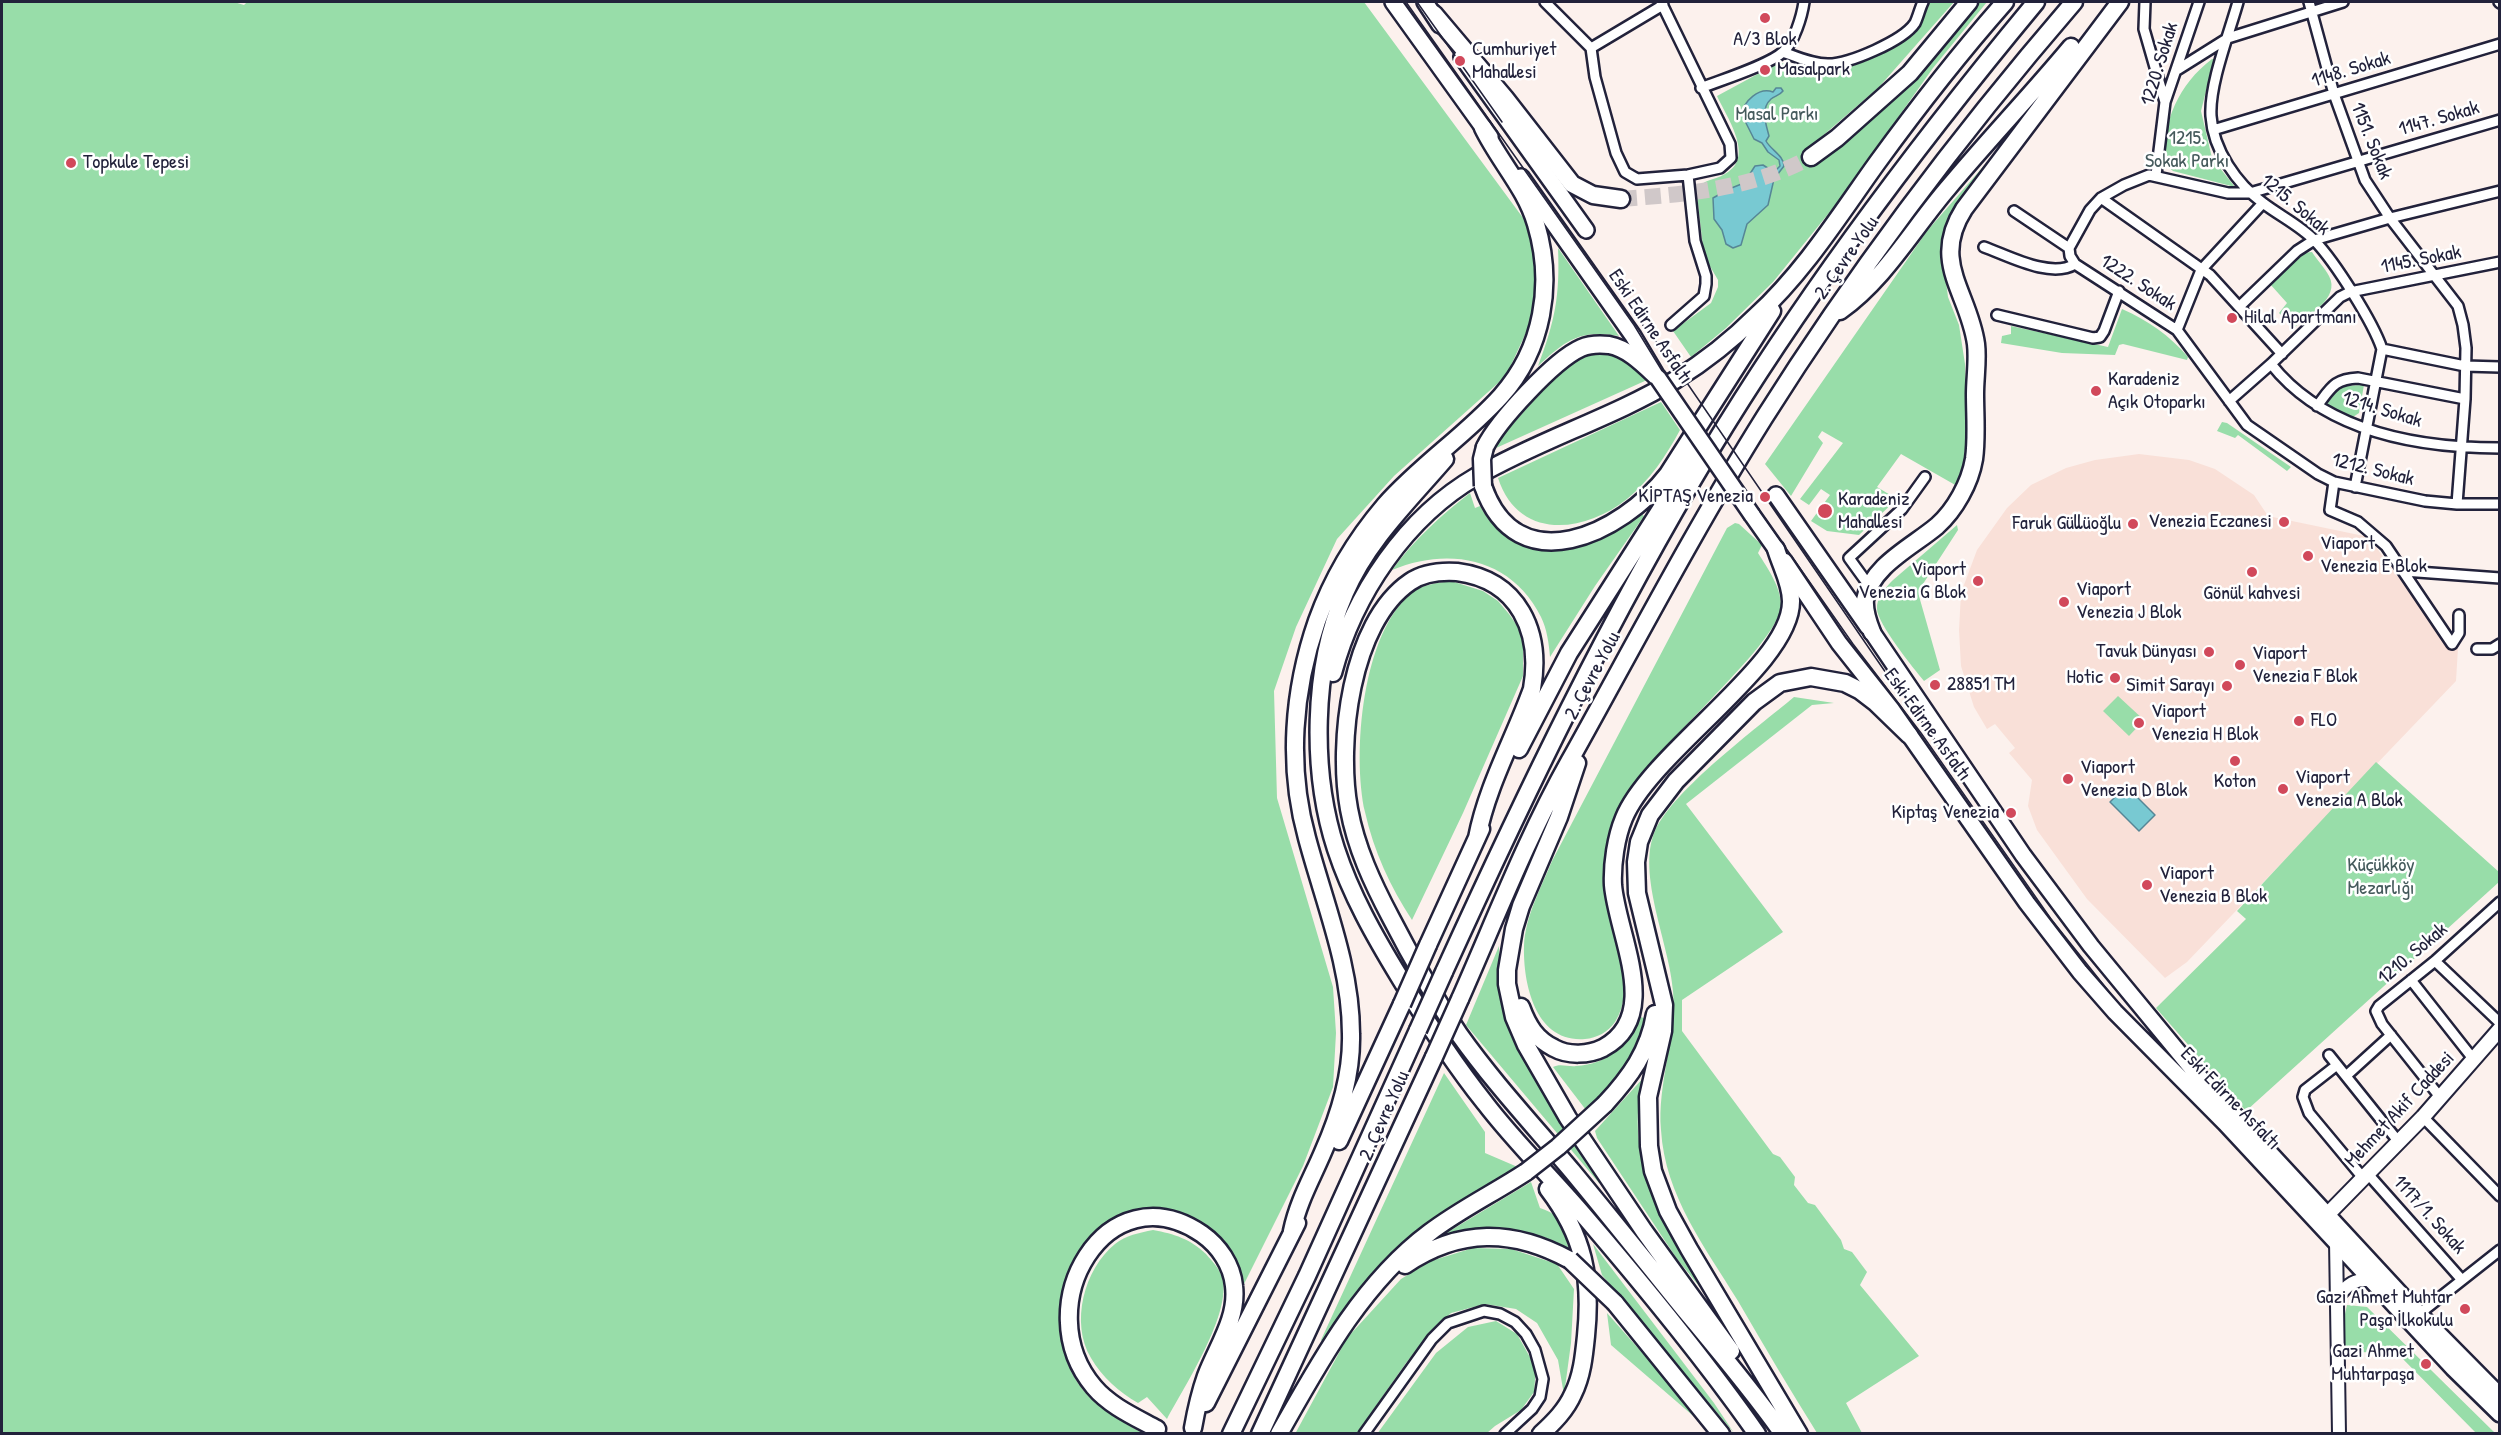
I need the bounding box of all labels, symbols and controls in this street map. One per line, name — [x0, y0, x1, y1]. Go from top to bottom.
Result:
marker: A/3 Blok — [1758, 11, 1772, 25]
street label: 1220. Sokak — [2136, 20, 2184, 108]
place label: A/3 Blok — [1733, 28, 1797, 52]
place label: Cumhuriyet Mahallesi — [1472, 38, 1556, 85]
street label: 1148. Sokak — [2309, 47, 2393, 93]
marker: Cumhuriyet Mahallesi — [1453, 54, 1467, 68]
place label: Masalpark — [1777, 58, 1850, 82]
marker: Masalpark — [1758, 63, 1772, 77]
street label: 1147. Sokak — [2396, 96, 2482, 142]
street label: 1151. Sokak — [2345, 99, 2397, 183]
park label: Masal Parkı — [1735, 103, 1819, 127]
park label: 1215. Sokak Parkı — [2145, 127, 2229, 174]
place label: Topkule Tepesi — [83, 151, 189, 175]
marker: Topkule Tepesi — [64, 156, 78, 170]
street label: 1215. Sokak — [2256, 169, 2334, 241]
street label: 2. Çevre Yolu — [1810, 212, 1884, 304]
street label: 1145. Sokak — [2379, 240, 2463, 280]
street label: 1222. Sokak — [2095, 250, 2181, 316]
street label: Eski Edirne Asfaltı — [1603, 265, 1697, 389]
place label: Hilal Apartmanı — [2244, 306, 2357, 330]
marker: Hilal Apartmanı — [2225, 311, 2239, 325]
place label: Karadeniz Açık Otoparkı — [2108, 368, 2206, 415]
marker: Karadeniz Açık Otoparkı — [2089, 384, 2103, 398]
street label: 1214. Sokak — [2339, 387, 2425, 433]
street label: 1212. Sokak — [2329, 448, 2417, 492]
place label: KİPTAŞ Venezia — [1638, 485, 1753, 509]
place label: Karadeniz Mahallesi — [1838, 488, 1910, 535]
marker: KİPTAŞ Venezia — [1758, 490, 1772, 504]
marker: Karadeniz Mahallesi — [1816, 502, 1834, 520]
place label: Venezia Eczanesi — [2148, 510, 2272, 534]
place label: Faruk Güllüoğlu — [2013, 512, 2121, 536]
marker: Venezia Eczanesi — [2277, 515, 2291, 529]
marker: Faruk Güllüoğlu — [2126, 517, 2140, 531]
place label: Viaport Venezia E Blok — [2320, 532, 2427, 579]
marker: Viaport Venezia E Blok — [2301, 549, 2315, 563]
place label: Viaport Venezia G Blok — [1858, 558, 1966, 605]
marker: Gönül kahvesi — [2245, 565, 2259, 579]
marker: Viaport Venezia G Blok — [1971, 574, 1985, 588]
place label: Viaport Venezia J Blok — [2076, 578, 2181, 625]
place label: Gönül kahvesi — [2203, 582, 2301, 606]
marker: Viaport Venezia J Blok — [2057, 595, 2071, 609]
street label: 2. Çevre Yolu — [1560, 628, 1626, 724]
place label: Tavuk Dünyası — [2096, 640, 2197, 664]
place label: Viaport Venezia F Blok — [2252, 642, 2358, 689]
marker: Tavuk Dünyası — [2202, 645, 2216, 659]
marker: Viaport Venezia F Blok — [2233, 658, 2247, 672]
street label: Eski Edirne Asfaltı — [1878, 664, 1976, 786]
place label: Hotic — [2066, 666, 2103, 690]
marker: Hotic — [2108, 671, 2122, 685]
place label: 28851 TM — [1947, 673, 2015, 697]
place label: Simit Sarayı — [2126, 674, 2215, 698]
marker: 28851 TM — [1928, 678, 1942, 692]
marker: Simit Sarayı — [2220, 679, 2234, 693]
place label: Viaport Venezia H Blok — [2151, 700, 2258, 747]
place label: FLO — [2311, 709, 2337, 733]
marker: FLO — [2292, 714, 2306, 728]
marker: Viaport Venezia H Blok — [2132, 716, 2146, 730]
marker: Koton — [2228, 754, 2242, 768]
place label: Viaport Venezia D Blok — [2080, 756, 2188, 803]
place label: Viaport Venezia A Blok — [2295, 766, 2403, 813]
place label: Koton — [2214, 770, 2256, 794]
marker: Viaport Venezia D Blok — [2061, 772, 2075, 786]
marker: Viaport Venezia A Blok — [2276, 782, 2290, 796]
place label: Kiptaş Venezia — [1891, 801, 1999, 825]
marker: Kiptaş Venezia — [2004, 806, 2018, 820]
park label: Küçükköy Mezarlığı — [2347, 854, 2415, 901]
place label: Viaport Venezia B Blok — [2159, 862, 2267, 909]
marker: Viaport Venezia B Blok — [2140, 878, 2154, 892]
street label: 1210. Sokak — [2373, 918, 2453, 990]
street label: Eski Edirne Asfaltı — [2175, 1043, 2285, 1155]
street label: Mehmet Akif Caddesi — [2340, 1047, 2460, 1173]
street label: 2. Çevre Yolu — [1355, 1067, 1415, 1165]
street label: 1117/1. Sokak — [2387, 1171, 2471, 1259]
place label: Gazi Ahmet Muhtar Paşa İlkokulu — [2316, 1286, 2453, 1333]
marker: Gazi Ahmet Muhtar Paşa İlkokulu — [2458, 1302, 2472, 1316]
place label: Gazi Ahmet Muhtarpaşa — [2331, 1340, 2414, 1387]
marker: Gazi Ahmet Muhtarpaşa — [2419, 1357, 2433, 1371]

